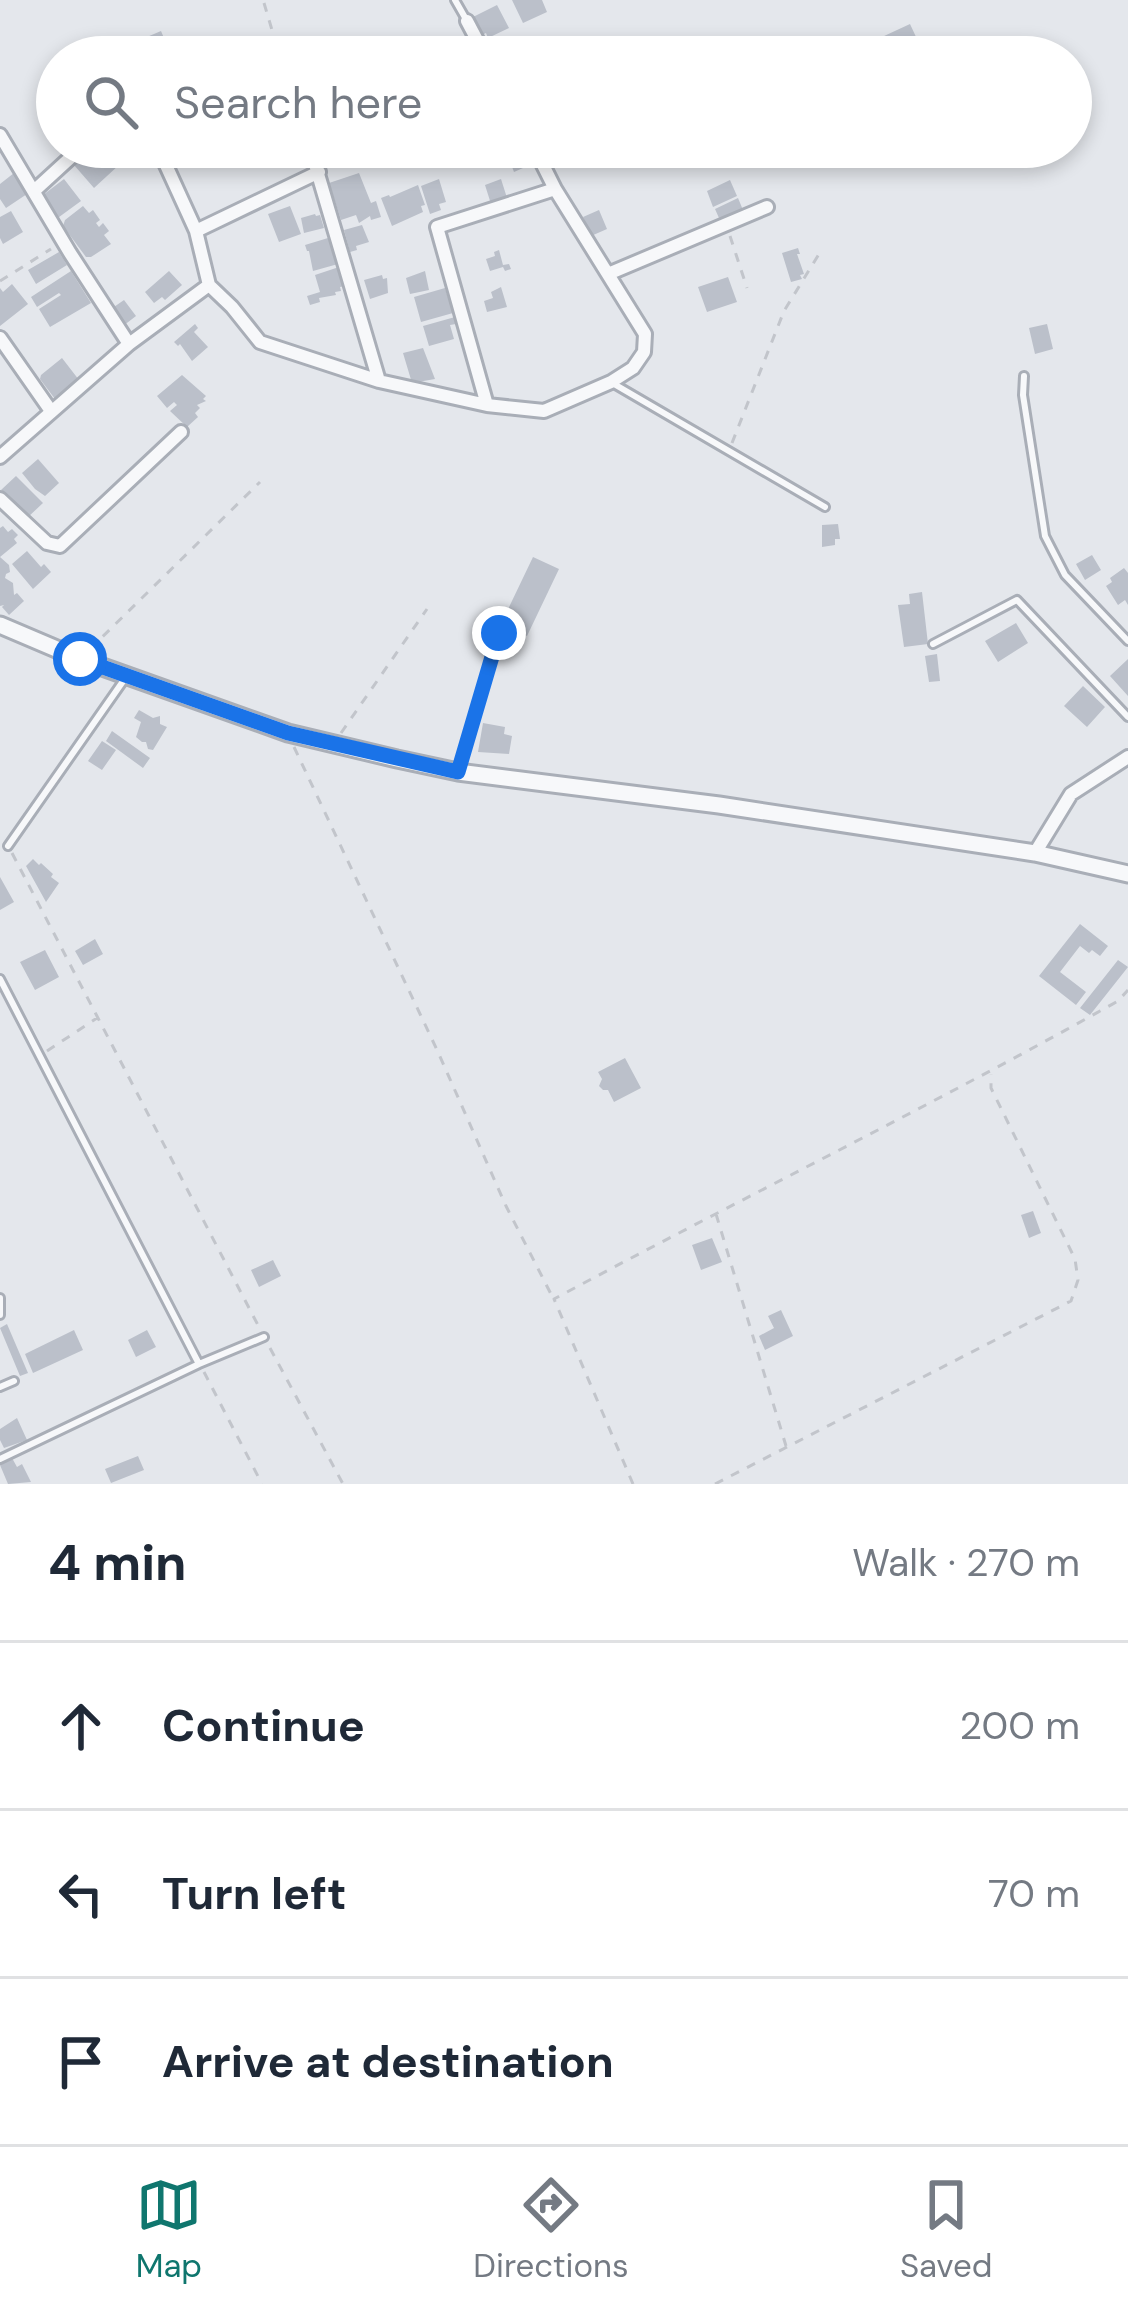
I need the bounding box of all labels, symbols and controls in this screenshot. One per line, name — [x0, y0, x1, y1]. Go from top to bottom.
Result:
search box — [36, 36, 1092, 168]
icon: search — [78, 69, 144, 135]
text: Search here — [174, 73, 422, 132]
route end — [472, 606, 526, 660]
route start — [53, 632, 107, 686]
text: 4 min — [48, 1529, 187, 1596]
text: Walk · 270 m — [852, 1537, 1080, 1588]
icon: ahead — [48, 1693, 114, 1759]
text: Continue — [162, 1696, 365, 1755]
text: 200 m — [959, 1700, 1080, 1751]
icon: left — [48, 1861, 114, 1927]
text: Turn left — [162, 1864, 346, 1923]
text: 70 m — [988, 1868, 1080, 1919]
icon: arrive — [48, 2029, 114, 2095]
text: Arrive at destination — [162, 2032, 614, 2091]
tab: Map — [136, 2172, 202, 2287]
tab: Directions — [473, 2172, 629, 2287]
tab: Saved — [900, 2172, 992, 2287]

